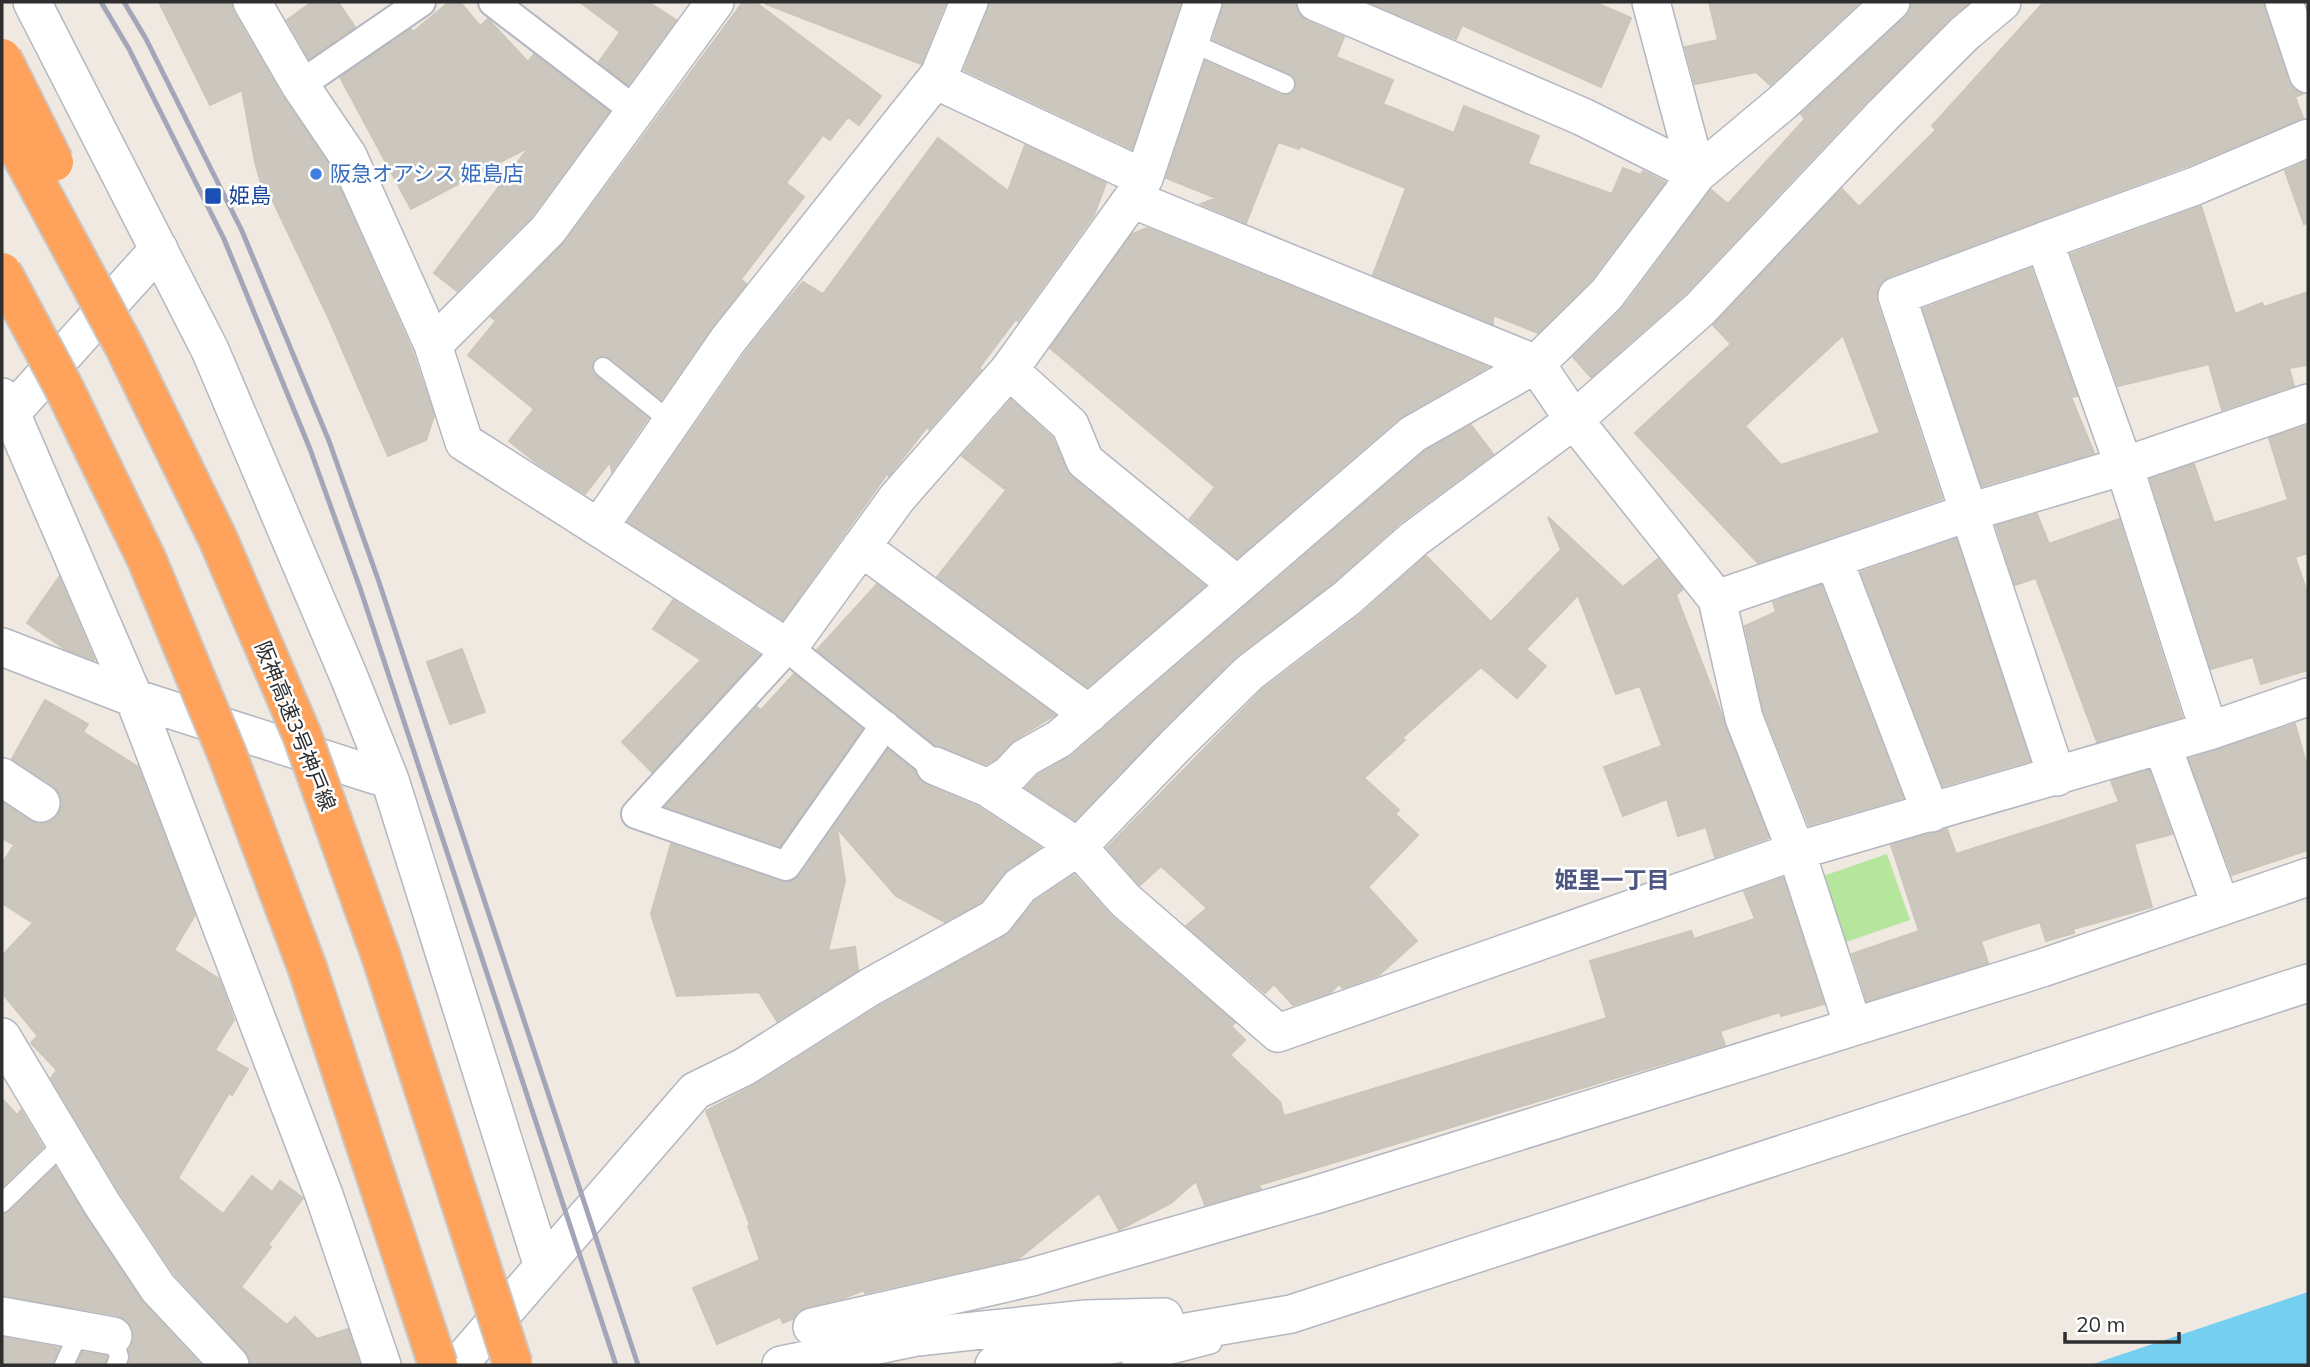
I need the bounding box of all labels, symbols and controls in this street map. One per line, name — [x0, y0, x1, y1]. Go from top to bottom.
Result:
place label: 阪急オアシス 姫島店 — [330, 160, 524, 186]
marker: 阪急オアシス 姫島店 — [308, 166, 324, 182]
place label: 姫島 — [229, 182, 271, 208]
marker: 姫島 — [203, 186, 223, 206]
street label: 阪神高速3号神戸線 — [250, 637, 342, 814]
district label: 姫里一丁目 — [1555, 865, 1670, 894]
scale bar — [2065, 1300, 2179, 1344]
text: 20 m — [2076, 1311, 2125, 1337]

